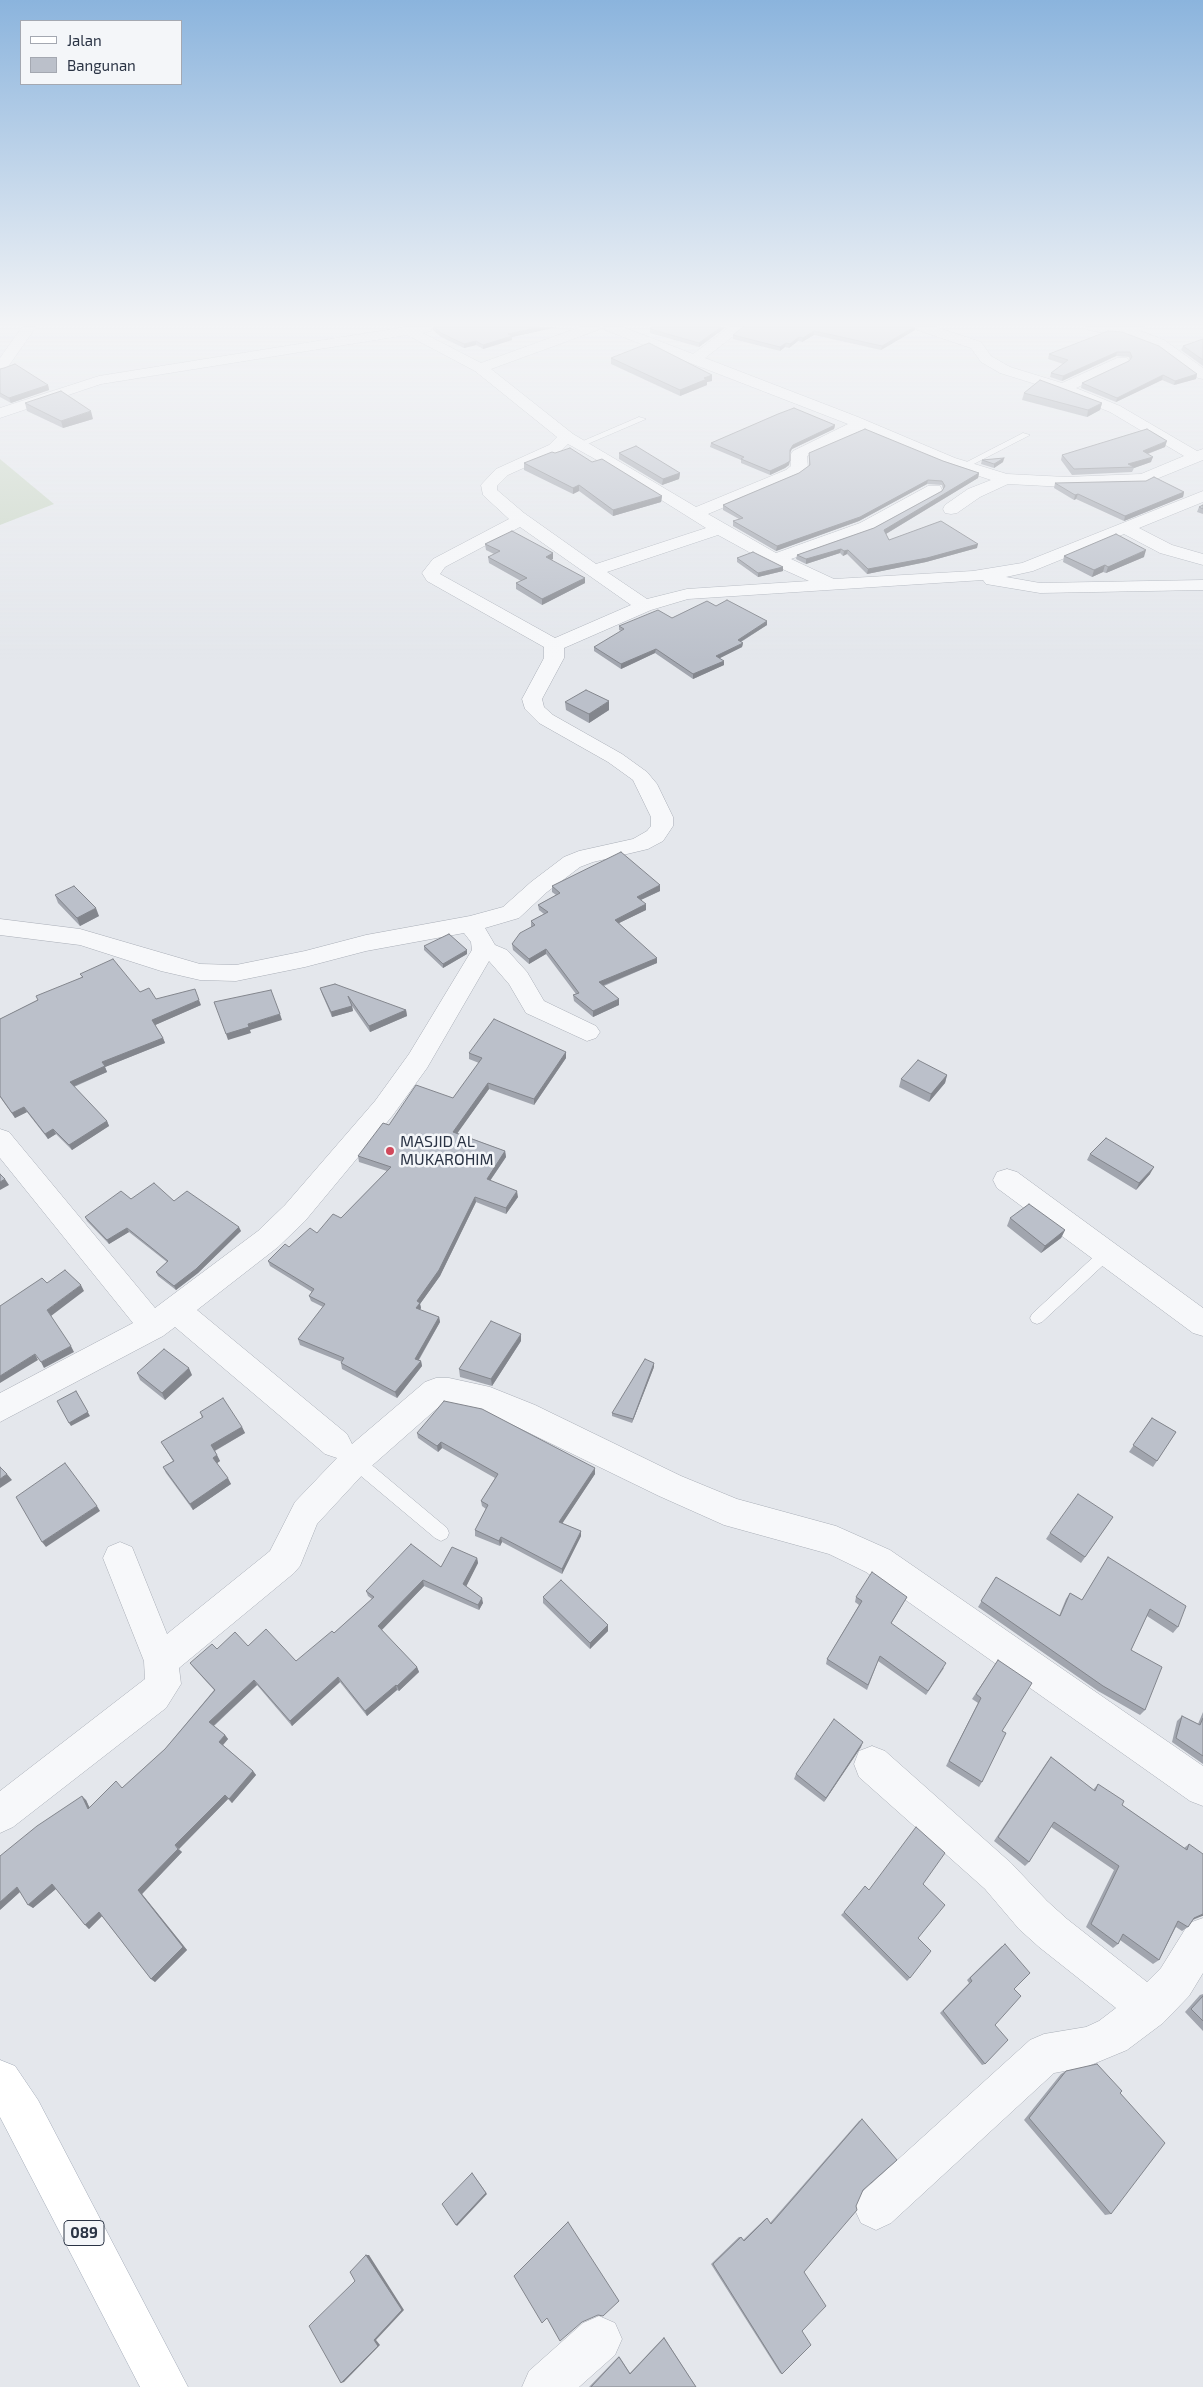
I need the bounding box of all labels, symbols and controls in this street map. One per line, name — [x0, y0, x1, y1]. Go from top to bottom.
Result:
legend — [20, 20, 182, 85]
text: Jalan — [67, 31, 102, 49]
text: Bangunan — [67, 56, 136, 74]
place label: MASJID AL MUKAROHIM — [400, 1132, 494, 1170]
marker: MASJID AL MUKAROHIM — [384, 1145, 396, 1157]
road number: 089 — [64, 2220, 104, 2246]

